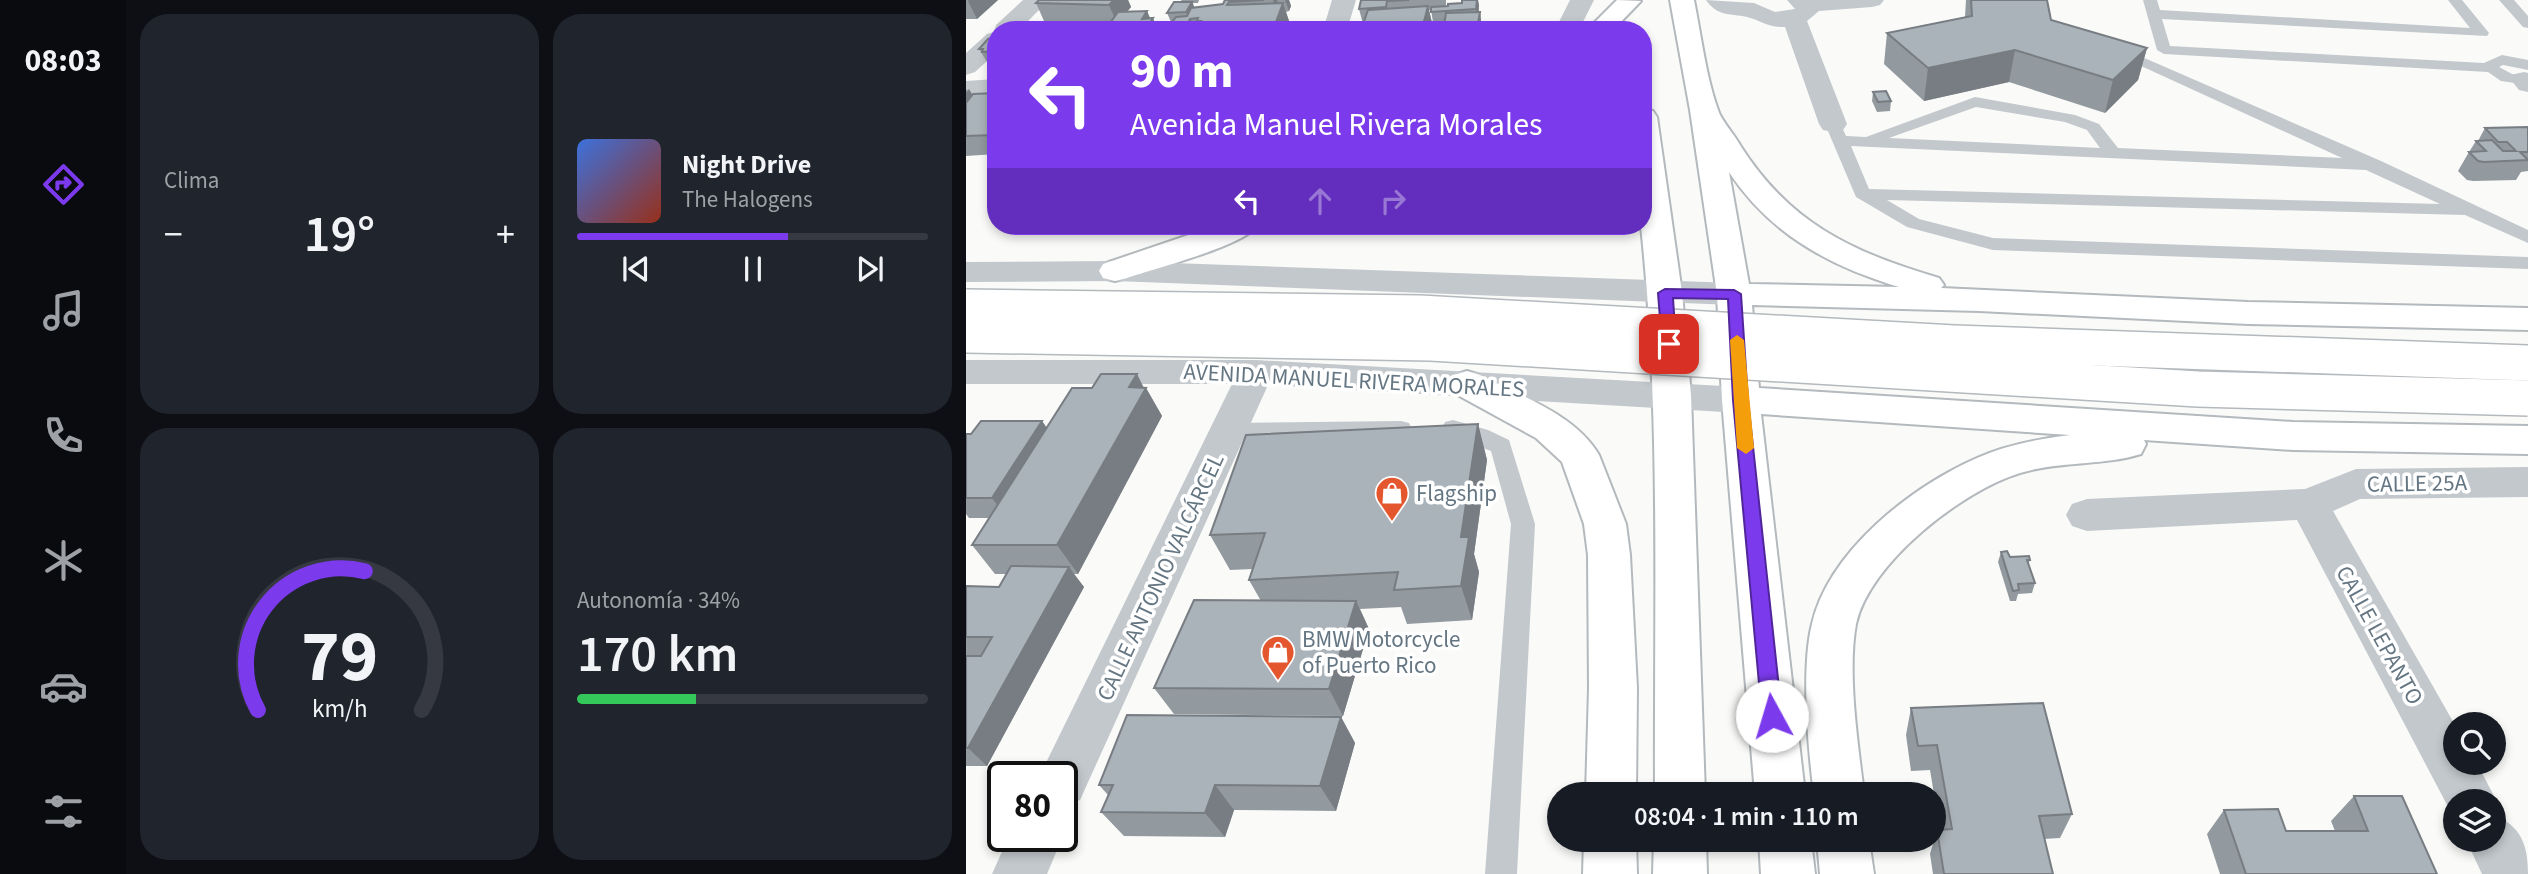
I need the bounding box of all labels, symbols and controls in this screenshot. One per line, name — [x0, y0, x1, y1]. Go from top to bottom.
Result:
text: 90 m — [1130, 37, 1234, 107]
text: 08:03 — [24, 38, 102, 84]
icon: left — [1015, 49, 1106, 140]
text: Avenida Manuel Rivera Morales — [1130, 102, 1542, 148]
text: Night Drive — [682, 146, 811, 183]
icon: directions — [39, 160, 88, 209]
text: Clima — [164, 164, 219, 197]
icon: left — [1228, 182, 1266, 220]
icon: ahead — [1301, 182, 1339, 220]
icon: right — [1374, 182, 1412, 220]
text: The Halogens — [682, 183, 813, 216]
text: 19° — [304, 198, 375, 272]
text: − — [164, 208, 183, 262]
text: + — [496, 208, 515, 262]
icon: previous — [617, 250, 655, 288]
icon: pause — [734, 250, 772, 288]
icon: next — [851, 250, 889, 288]
icon: music — [39, 286, 88, 335]
pin — [1639, 314, 1699, 374]
icon: arrive — [1650, 325, 1688, 363]
street label: AVENIDA MANUEL RIVERA MORALES — [1183, 355, 1525, 406]
icon: phone — [39, 411, 88, 460]
street label: CALLE ANTONIO VALCÁRCEL — [1089, 448, 1232, 706]
street label: CALLE 25A — [2367, 466, 2468, 501]
shop icon: Flagship — [1373, 474, 1411, 523]
place label: Flagship — [1416, 477, 1497, 510]
icon: climate — [39, 536, 88, 585]
street label: CALLE LEPANTO — [2328, 560, 2431, 711]
text: Autonomía · 34% — [577, 584, 740, 617]
text: 79 — [301, 605, 378, 709]
text: 170 km — [577, 618, 738, 692]
place label: BMW Motorcycle of Puerto Rico — [1302, 623, 1460, 682]
shop icon: BMW Motorcycle of Puerto Rico — [1259, 633, 1297, 682]
icon: car — [39, 662, 88, 711]
position arrow — [1735, 679, 1809, 753]
text: km/h — [312, 691, 367, 727]
map controls — [2443, 712, 2506, 852]
button: search — [2443, 712, 2506, 775]
speed limit sign: 80 — [987, 761, 1078, 852]
icon: filters — [39, 787, 88, 836]
button: layers — [2443, 789, 2506, 852]
text: 08:04 · 1 min · 110 m — [1634, 798, 1859, 835]

